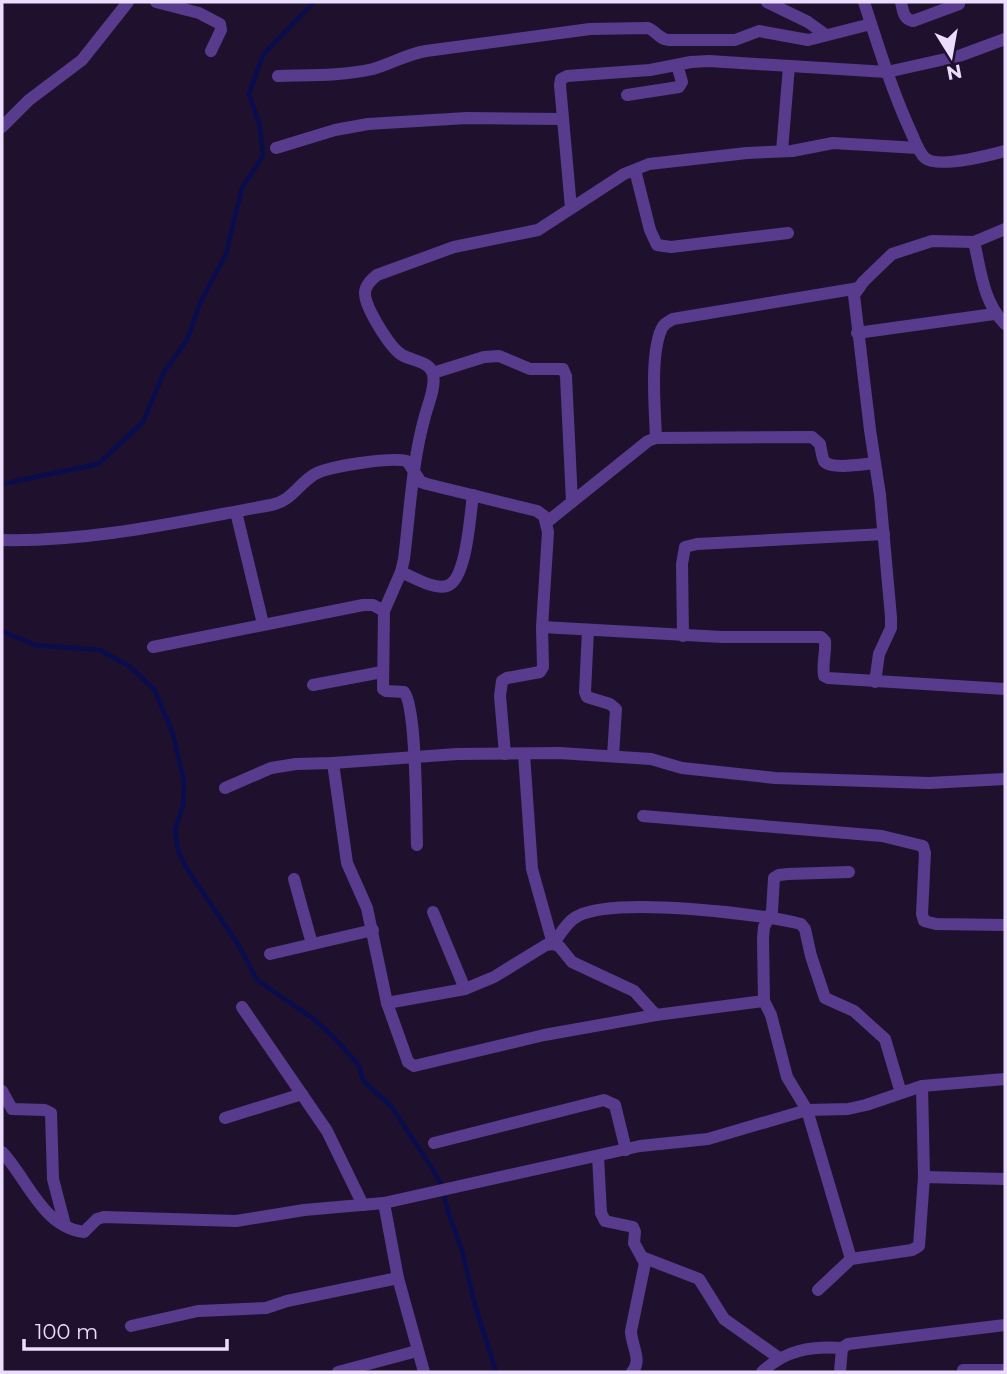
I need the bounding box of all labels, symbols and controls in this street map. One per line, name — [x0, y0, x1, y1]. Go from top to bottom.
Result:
north arrow — [916, 21, 986, 91]
text: N — [944, 59, 964, 85]
scale bar — [24, 1308, 228, 1352]
text: 100 m — [35, 1319, 98, 1344]

